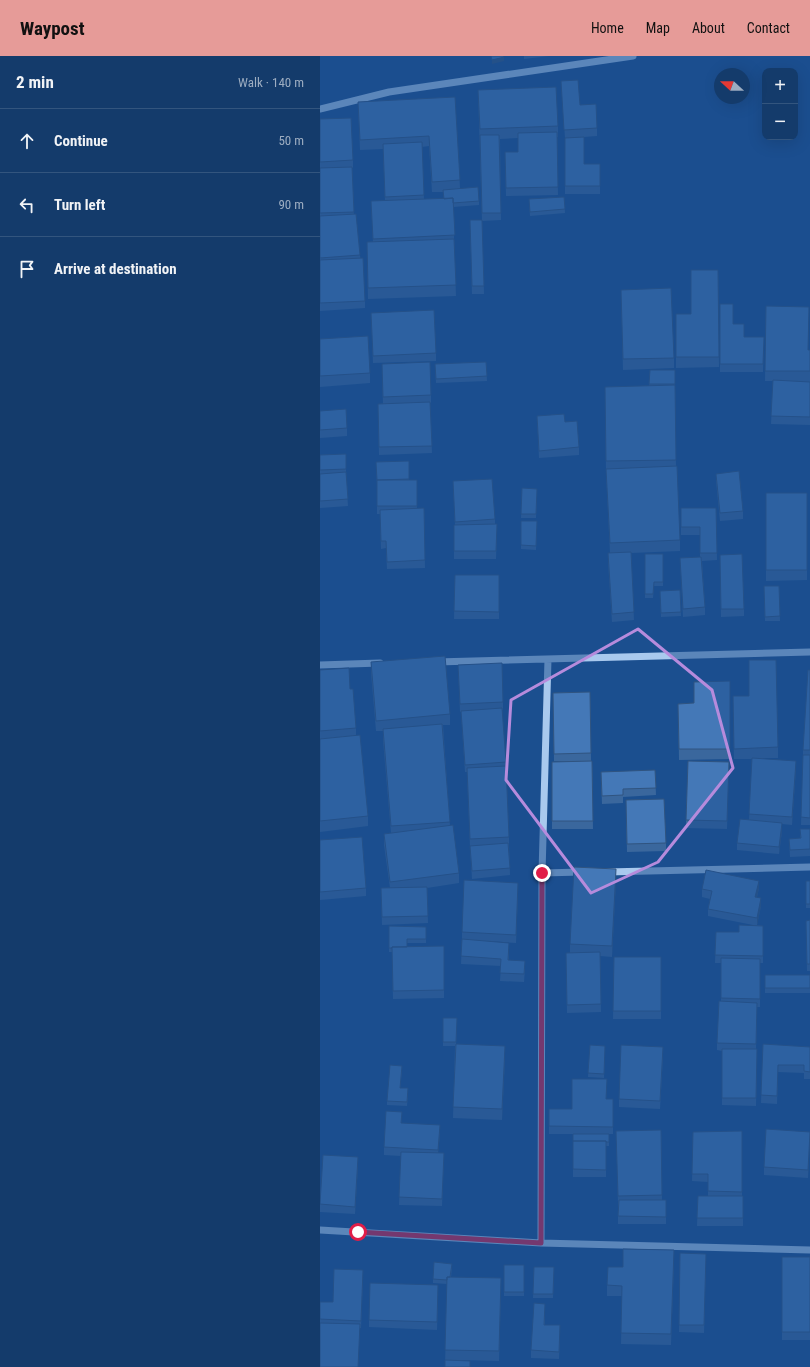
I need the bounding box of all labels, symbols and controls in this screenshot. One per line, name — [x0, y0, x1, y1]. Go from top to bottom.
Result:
text: Waypost — [20, 17, 85, 40]
text: Home — [591, 20, 624, 36]
text: Map — [646, 20, 670, 36]
text: About — [692, 20, 725, 36]
text: Contact — [747, 20, 790, 36]
north arrow — [714, 68, 750, 104]
map controls — [762, 68, 798, 140]
button: + — [762, 68, 798, 104]
text: 2 min — [16, 72, 54, 92]
text: Walk · 140 m — [238, 75, 304, 90]
button: − — [762, 104, 798, 140]
icon: ahead — [16, 130, 38, 152]
text: Continue — [54, 132, 108, 150]
text: 50 m — [278, 133, 304, 148]
icon: left — [16, 194, 38, 216]
text: Turn left — [54, 196, 105, 214]
text: 90 m — [278, 197, 304, 212]
icon: arrive — [16, 258, 38, 280]
text: Arrive at destination — [54, 260, 177, 278]
route end — [533, 864, 551, 882]
route start — [349, 1223, 367, 1241]

